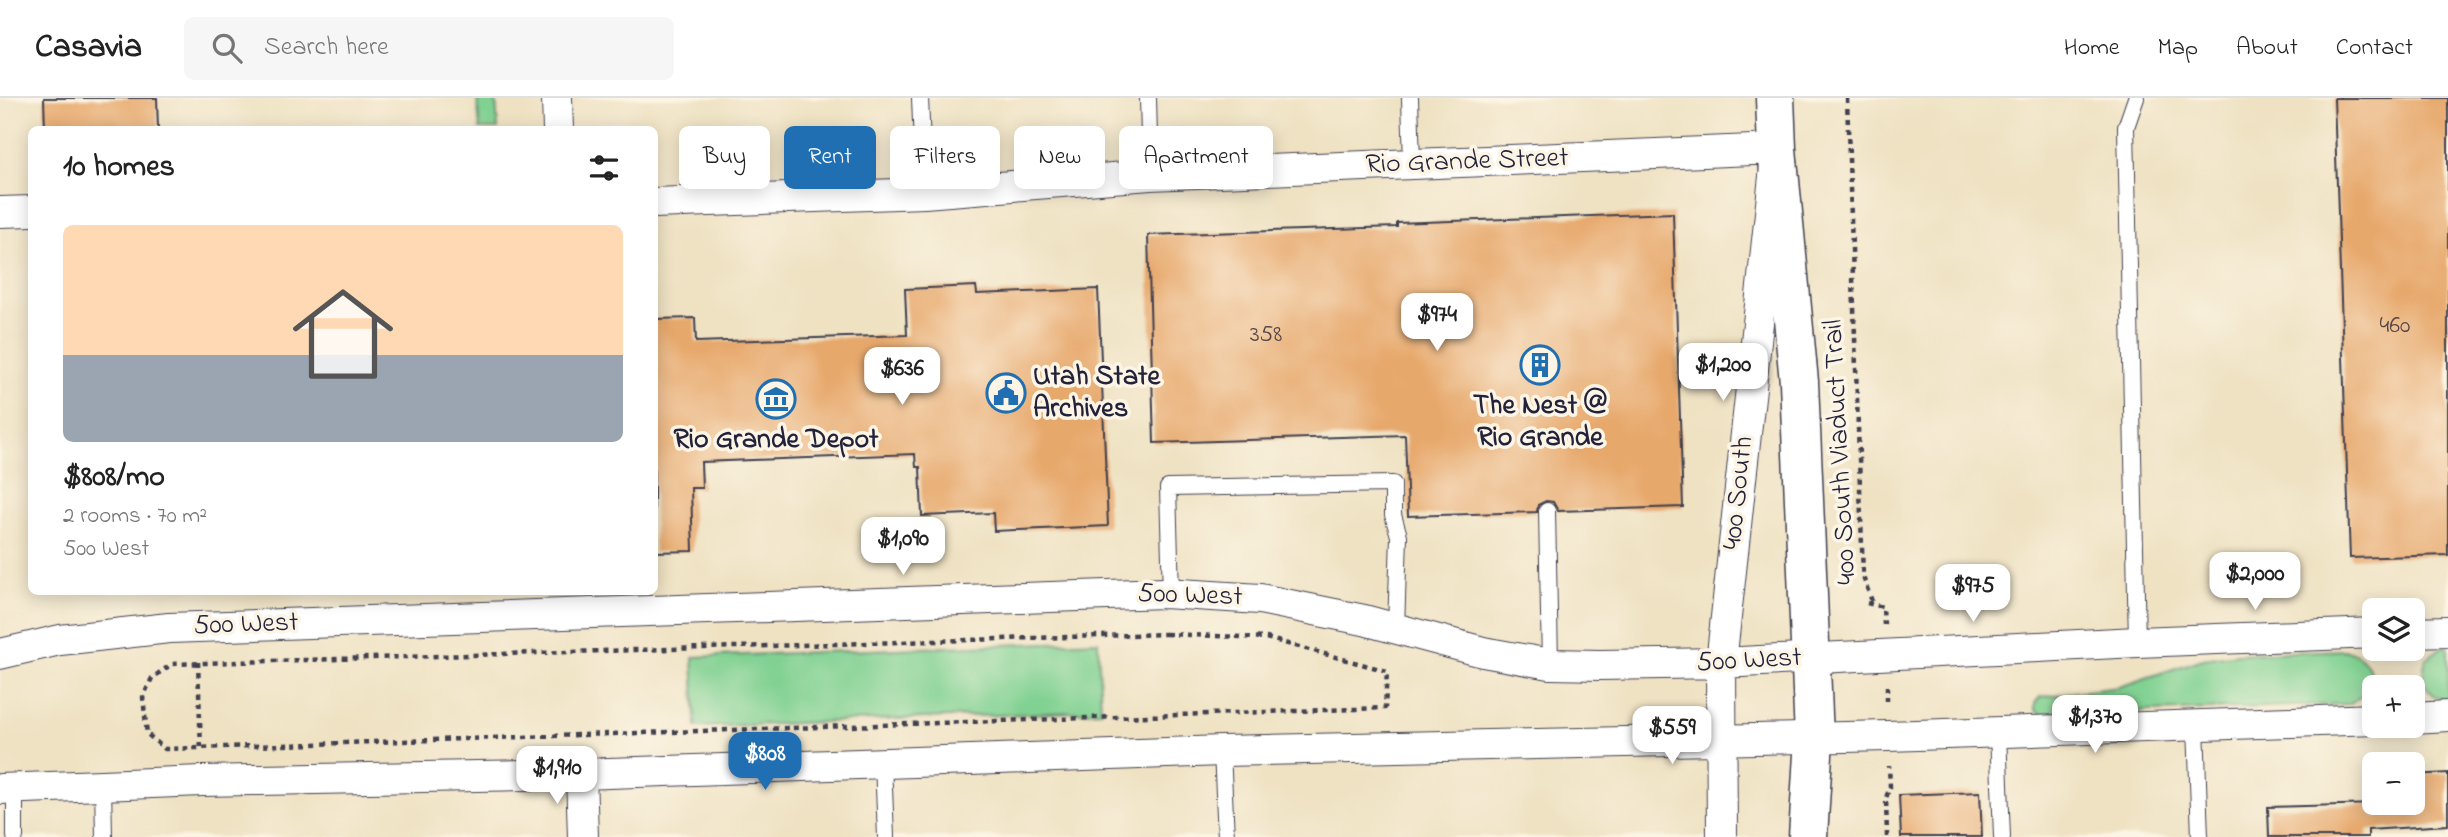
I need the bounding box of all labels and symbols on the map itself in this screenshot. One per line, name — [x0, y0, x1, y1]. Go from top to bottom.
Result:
street label: Rio Grande Street — [1365, 138, 1569, 186]
pin: $974 — [1396, 294, 1478, 353]
house number: 460 — [2380, 309, 2410, 344]
house number: 358 — [1250, 318, 1282, 353]
street label: 400 South Viaduct Trail — [1814, 318, 1868, 586]
building icon: The Nest @ Rio Grande — [1519, 344, 1561, 386]
pin: $1,200 — [1666, 344, 1780, 403]
pin: $636 — [861, 348, 943, 407]
place label: Utah State Archives — [1033, 357, 1161, 430]
public building icon: Utah State Archives — [985, 372, 1027, 414]
museum icon: Rio Grande Depot — [755, 378, 797, 420]
place label: The Nest @ Rio Grande — [1473, 386, 1607, 459]
place label: Rio Grande Depot — [674, 420, 879, 461]
street label: 400 South — [1713, 434, 1765, 552]
pin: $1,090 — [846, 518, 960, 577]
pin: $2,000 — [2198, 552, 2312, 612]
pin: $975 — [1932, 564, 2014, 624]
street label: 500 West — [1137, 574, 1243, 618]
street label: 500 West — [193, 603, 299, 647]
street label: 500 West — [1695, 638, 1803, 684]
pin: $1,370 — [2038, 696, 2152, 755]
pin: $559 — [1631, 706, 1713, 766]
pin: $808 — [724, 732, 806, 792]
pin: $1,910 — [500, 746, 614, 806]

